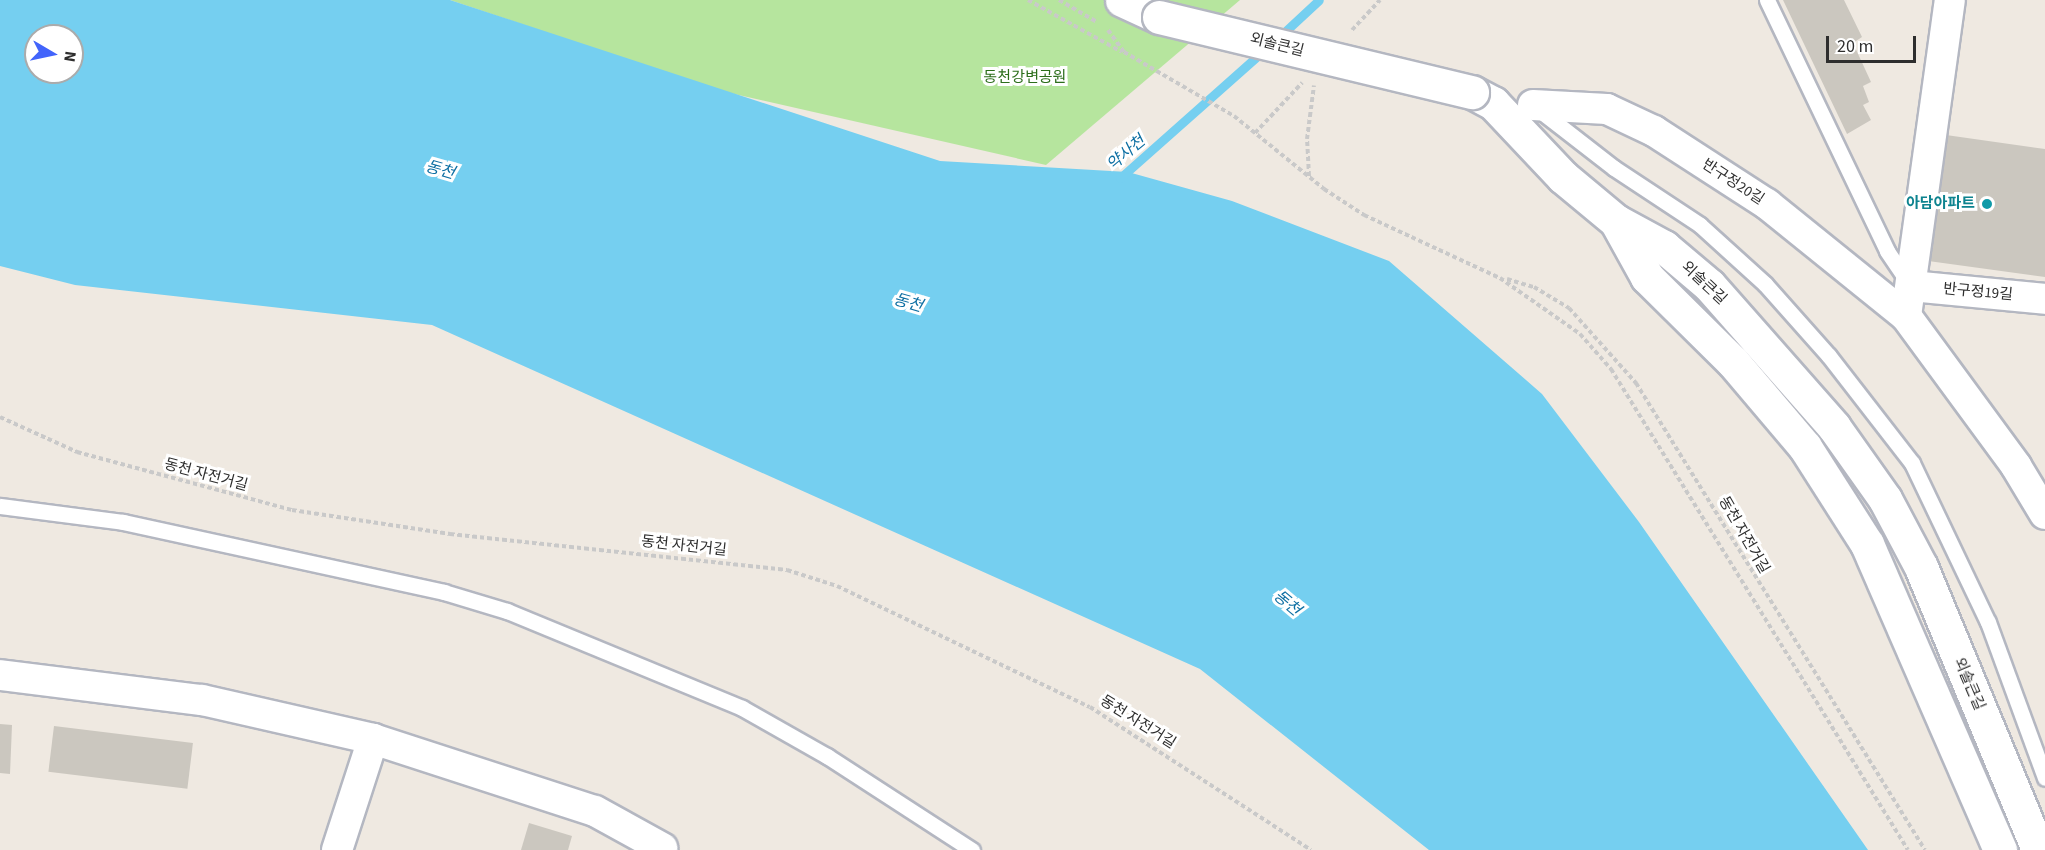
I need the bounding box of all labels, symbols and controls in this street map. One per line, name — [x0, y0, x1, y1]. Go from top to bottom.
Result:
north arrow — [24, 24, 84, 84]
scale bar — [1829, 24, 1919, 62]
street label: 외솔큰길 — [1248, 30, 1306, 60]
text: 20 m — [1837, 34, 1873, 59]
text: N — [58, 50, 82, 63]
park label: 동천강변공원 — [984, 69, 1066, 87]
water label: 약사천 — [1103, 131, 1149, 175]
street label: 반구정20길 — [1699, 155, 1767, 209]
water label: 동천 — [423, 157, 457, 183]
place label: 아담아파트 — [1906, 195, 1975, 213]
marker: 아담아파트 — [1980, 197, 1994, 211]
street label: 외솔큰길 — [1678, 258, 1730, 308]
street label: 반구정19길 — [1942, 280, 2014, 304]
water label: 동천 — [891, 290, 925, 316]
street label: 동천 자전거길 — [162, 455, 250, 495]
street label: 동천 자전거길 — [1715, 493, 1773, 577]
street label: 동천 자전거길 — [640, 533, 728, 559]
water label: 동천 — [1270, 586, 1304, 620]
street label: 외솔큰길 — [1950, 655, 1988, 713]
street label: 동천 자전거길 — [1097, 692, 1179, 752]

